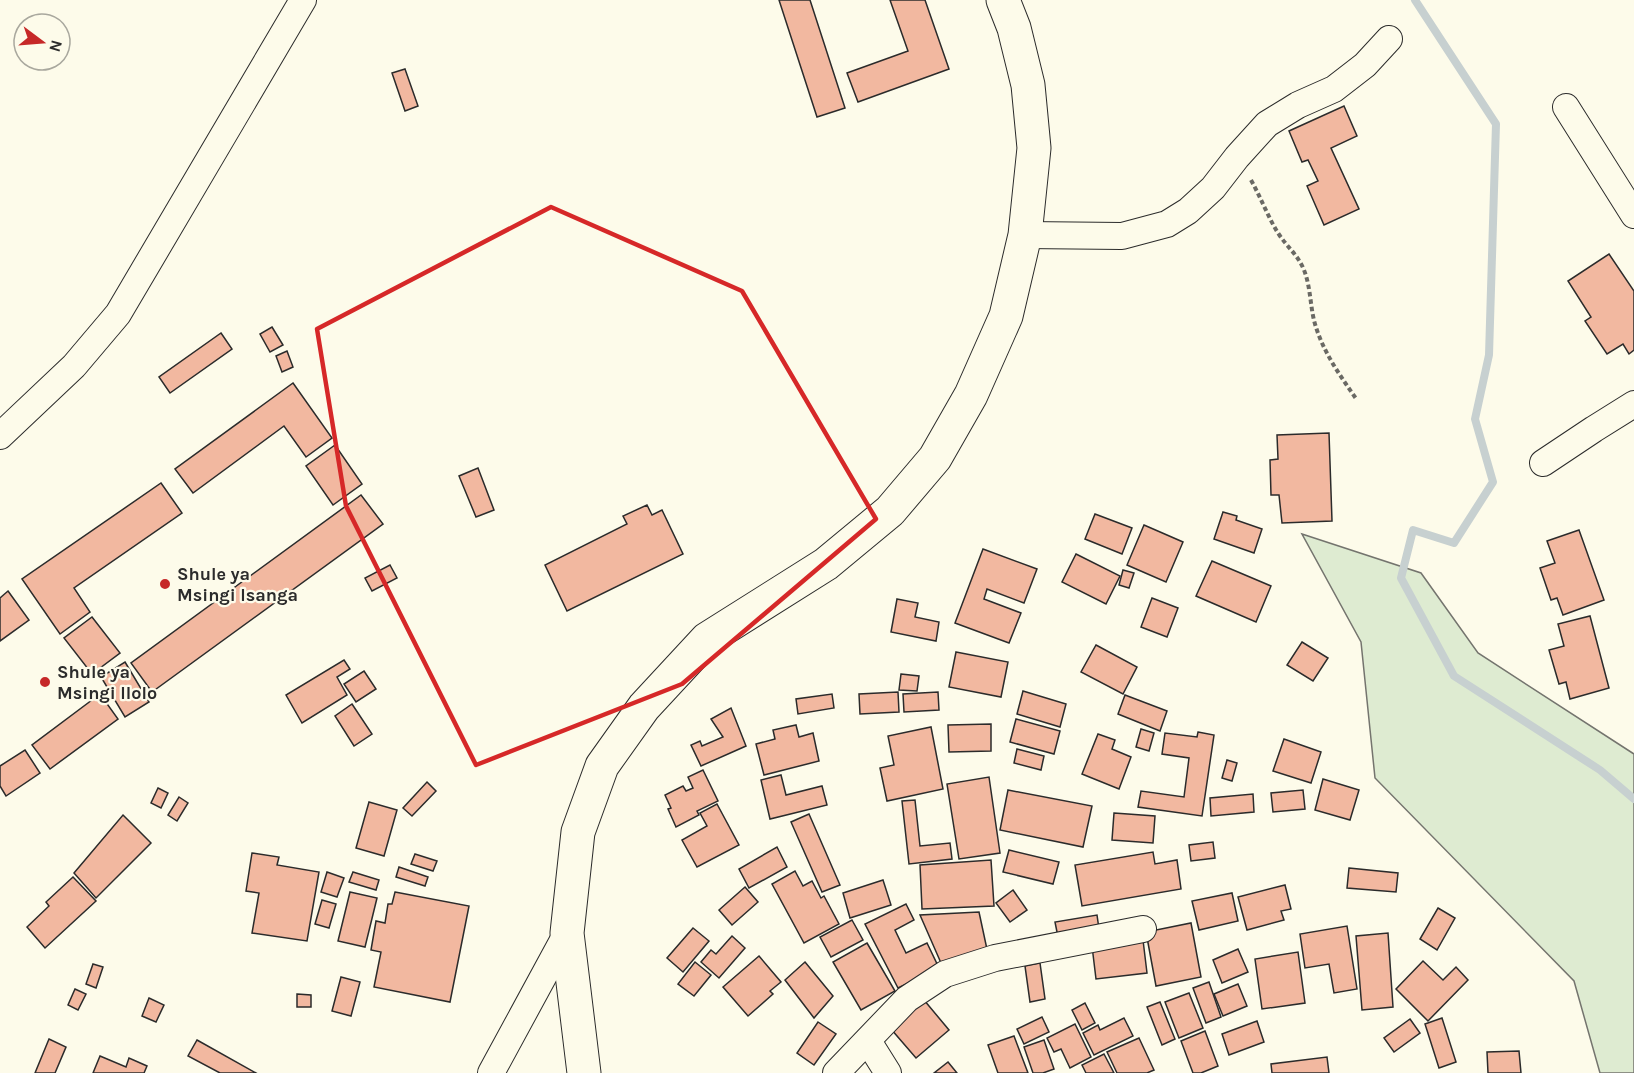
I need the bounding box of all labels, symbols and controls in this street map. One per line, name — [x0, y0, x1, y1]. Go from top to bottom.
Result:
north arrow — [12, 12, 72, 72]
text: N — [45, 38, 67, 54]
place label: Shule ya Msingi Isanga — [177, 563, 298, 606]
marker: Shule ya Msingi Isanga — [158, 577, 172, 591]
place label: Shule ya Msingi Ilolo — [57, 661, 157, 704]
marker: Shule ya Msingi Ilolo — [38, 675, 52, 689]

